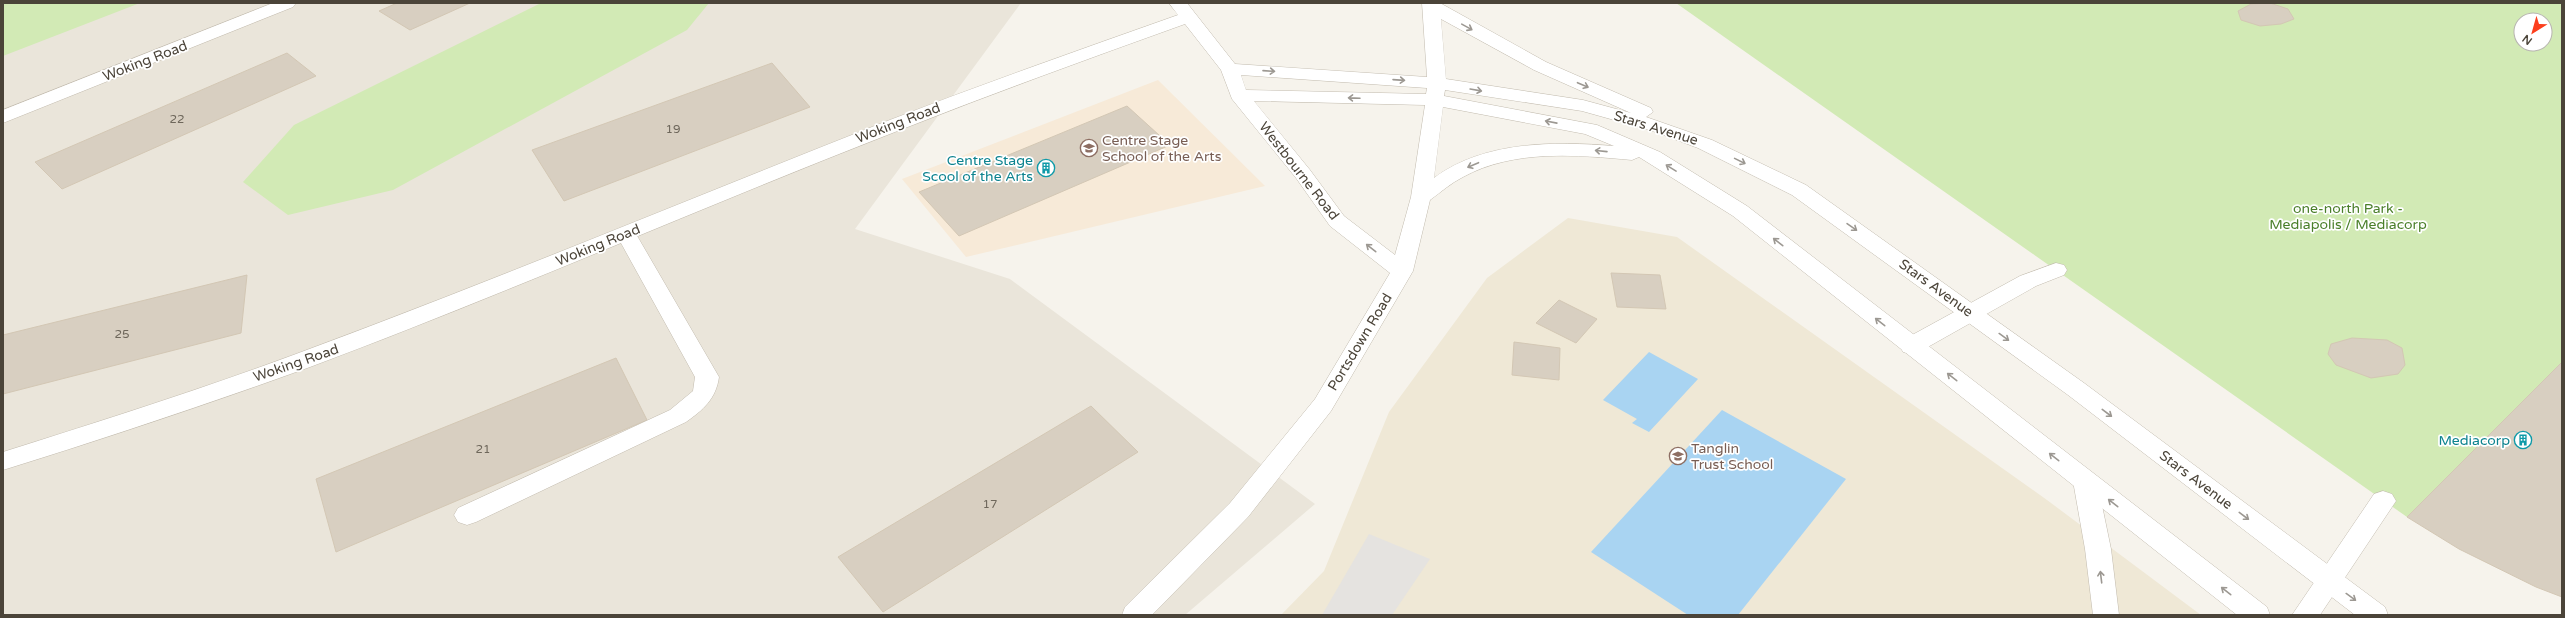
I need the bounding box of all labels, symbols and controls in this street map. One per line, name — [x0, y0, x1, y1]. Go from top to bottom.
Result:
north arrow — [2513, 12, 2553, 52]
one-way arrow — [1461, 23, 1473, 31]
text: N — [2520, 32, 2535, 47]
street label: Woking Road — [100, 37, 190, 85]
one-way arrow — [1262, 68, 1275, 75]
one-way arrow — [1392, 77, 1405, 84]
one-way arrow — [1577, 81, 1589, 89]
one-way arrow — [1469, 86, 1482, 94]
one-way arrow — [1348, 95, 1361, 102]
street label: Woking Road — [853, 99, 943, 147]
street label: Stars Avenue — [1612, 107, 1700, 149]
house number: 22 — [169, 112, 185, 126]
one-way arrow — [1544, 117, 1557, 125]
street label: Westbourne Road — [1255, 118, 1343, 224]
house number: 19 — [665, 122, 681, 136]
place label: Centre Stage School of the Arts — [1102, 132, 1222, 165]
school or university icon: Centre Stage School of the Arts — [1079, 138, 1099, 158]
one-way arrow — [1595, 147, 1608, 155]
place label: Centre Stage Scool of the Arts — [922, 152, 1033, 185]
building icon: Centre Stage Scool of the Arts — [1036, 158, 1056, 178]
one-way arrow — [1734, 158, 1746, 165]
one-way arrow — [1467, 162, 1479, 169]
one-way arrow — [1666, 164, 1677, 172]
park label: one-north Park - Mediapolis / Mediacorp — [2269, 200, 2427, 233]
street label: Woking Road — [553, 220, 643, 270]
one-way arrow — [1846, 223, 1857, 231]
one-way arrow — [1773, 237, 1784, 246]
one-way arrow — [1366, 243, 1377, 252]
street label: Stars Avenue — [1896, 255, 1976, 321]
street label: Portsdown Road — [1324, 290, 1396, 394]
one-way arrow — [1875, 318, 1886, 326]
house number: 25 — [114, 327, 130, 341]
one-way arrow — [1998, 333, 2009, 341]
street label: Woking Road — [251, 340, 341, 386]
one-way arrow — [1946, 373, 1957, 382]
one-way arrow — [2102, 408, 2113, 417]
building icon: Mediacorp — [2513, 430, 2533, 450]
place label: Mediacorp — [2438, 432, 2510, 449]
place label: Tanglin Trust School — [1691, 440, 1773, 473]
house number: 21 — [475, 442, 491, 456]
school or university icon: Tanglin Trust School — [1668, 446, 1688, 466]
street label: Stars Avenue — [2156, 447, 2236, 513]
one-way arrow — [2049, 453, 2060, 461]
house number: 17 — [982, 497, 998, 511]
one-way arrow — [2107, 498, 2118, 507]
one-way arrow — [2239, 512, 2250, 521]
one-way arrow — [2097, 570, 2105, 583]
one-way arrow — [2221, 587, 2232, 595]
one-way arrow — [2346, 593, 2357, 601]

